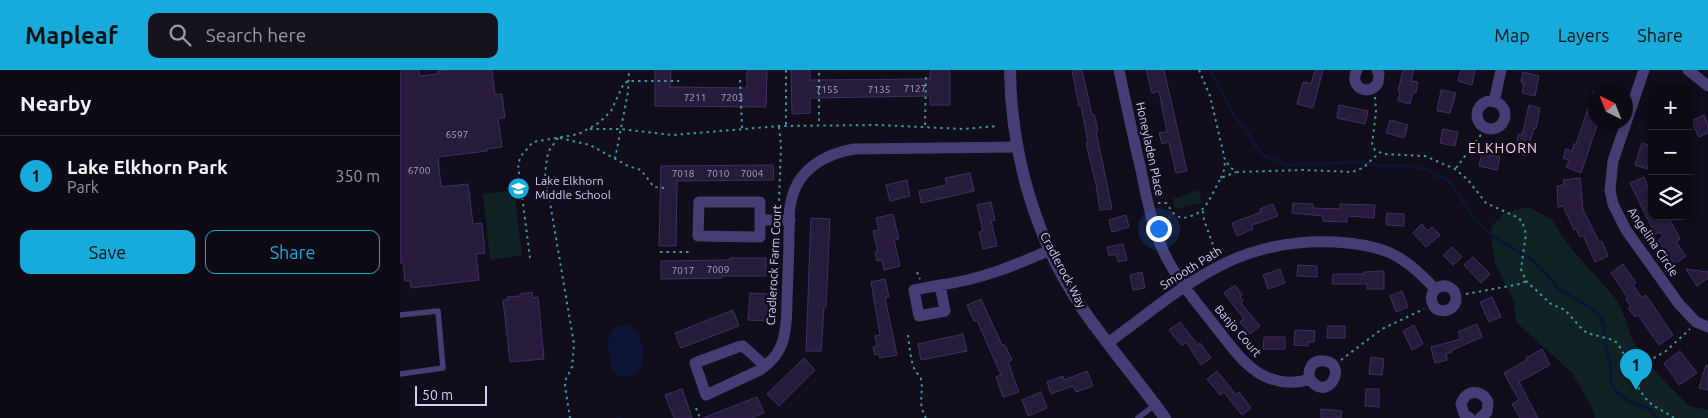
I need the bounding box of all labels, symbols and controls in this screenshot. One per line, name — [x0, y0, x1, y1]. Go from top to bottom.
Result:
search box — [148, 13, 498, 58]
icon: search — [166, 21, 194, 49]
text: Mapleaf — [25, 22, 118, 49]
text: Search here — [206, 24, 306, 46]
text: Map — [1494, 25, 1530, 45]
text: Layers — [1558, 25, 1609, 45]
text: Share — [1637, 25, 1683, 45]
house number: 7127 — [904, 83, 926, 94]
house number: 7155 — [816, 84, 838, 95]
house number: 7135 — [868, 84, 890, 95]
north arrow — [1588, 85, 1633, 130]
map controls — [1648, 85, 1693, 220]
button: + — [1648, 85, 1693, 130]
text: Nearby — [20, 91, 91, 115]
house number: 7211 — [684, 92, 706, 103]
house number: 7203 — [721, 92, 743, 103]
street label: Honeyladen Place — [1134, 101, 1167, 197]
house number: 6597 — [446, 129, 468, 140]
button: − — [1648, 130, 1693, 175]
district label: ELKHORN — [1468, 140, 1538, 156]
text: Lake Elkhorn Park — [67, 156, 228, 178]
house number: 6700 — [408, 165, 431, 176]
text: 1 — [31, 167, 41, 185]
text: 350 m — [335, 167, 380, 185]
house number: 7018 — [672, 168, 695, 179]
house number: 7010 — [707, 168, 730, 179]
house number: 7004 — [741, 168, 764, 179]
place label: Lake Elkhorn Middle School — [535, 174, 611, 201]
button: layers — [1648, 175, 1693, 220]
school or university icon: Lake Elkhorn Middle School — [507, 176, 531, 200]
text: Park — [67, 178, 99, 196]
street label: Cradlerock Farm Court — [764, 204, 783, 326]
street label: Angelina Circle — [1626, 205, 1681, 279]
your location — [1146, 216, 1172, 242]
button: Save — [20, 230, 195, 274]
button: Share — [205, 230, 380, 274]
street label: Cradlerock Way — [1038, 230, 1089, 310]
street label: Smooth Path — [1158, 244, 1224, 292]
house number: 7009 — [707, 264, 729, 275]
house number: 7017 — [672, 265, 694, 276]
street label: Banjo Court — [1213, 302, 1264, 359]
pin: 1 — [1620, 349, 1652, 390]
scale bar — [415, 383, 488, 406]
text: 50 m — [422, 387, 453, 403]

